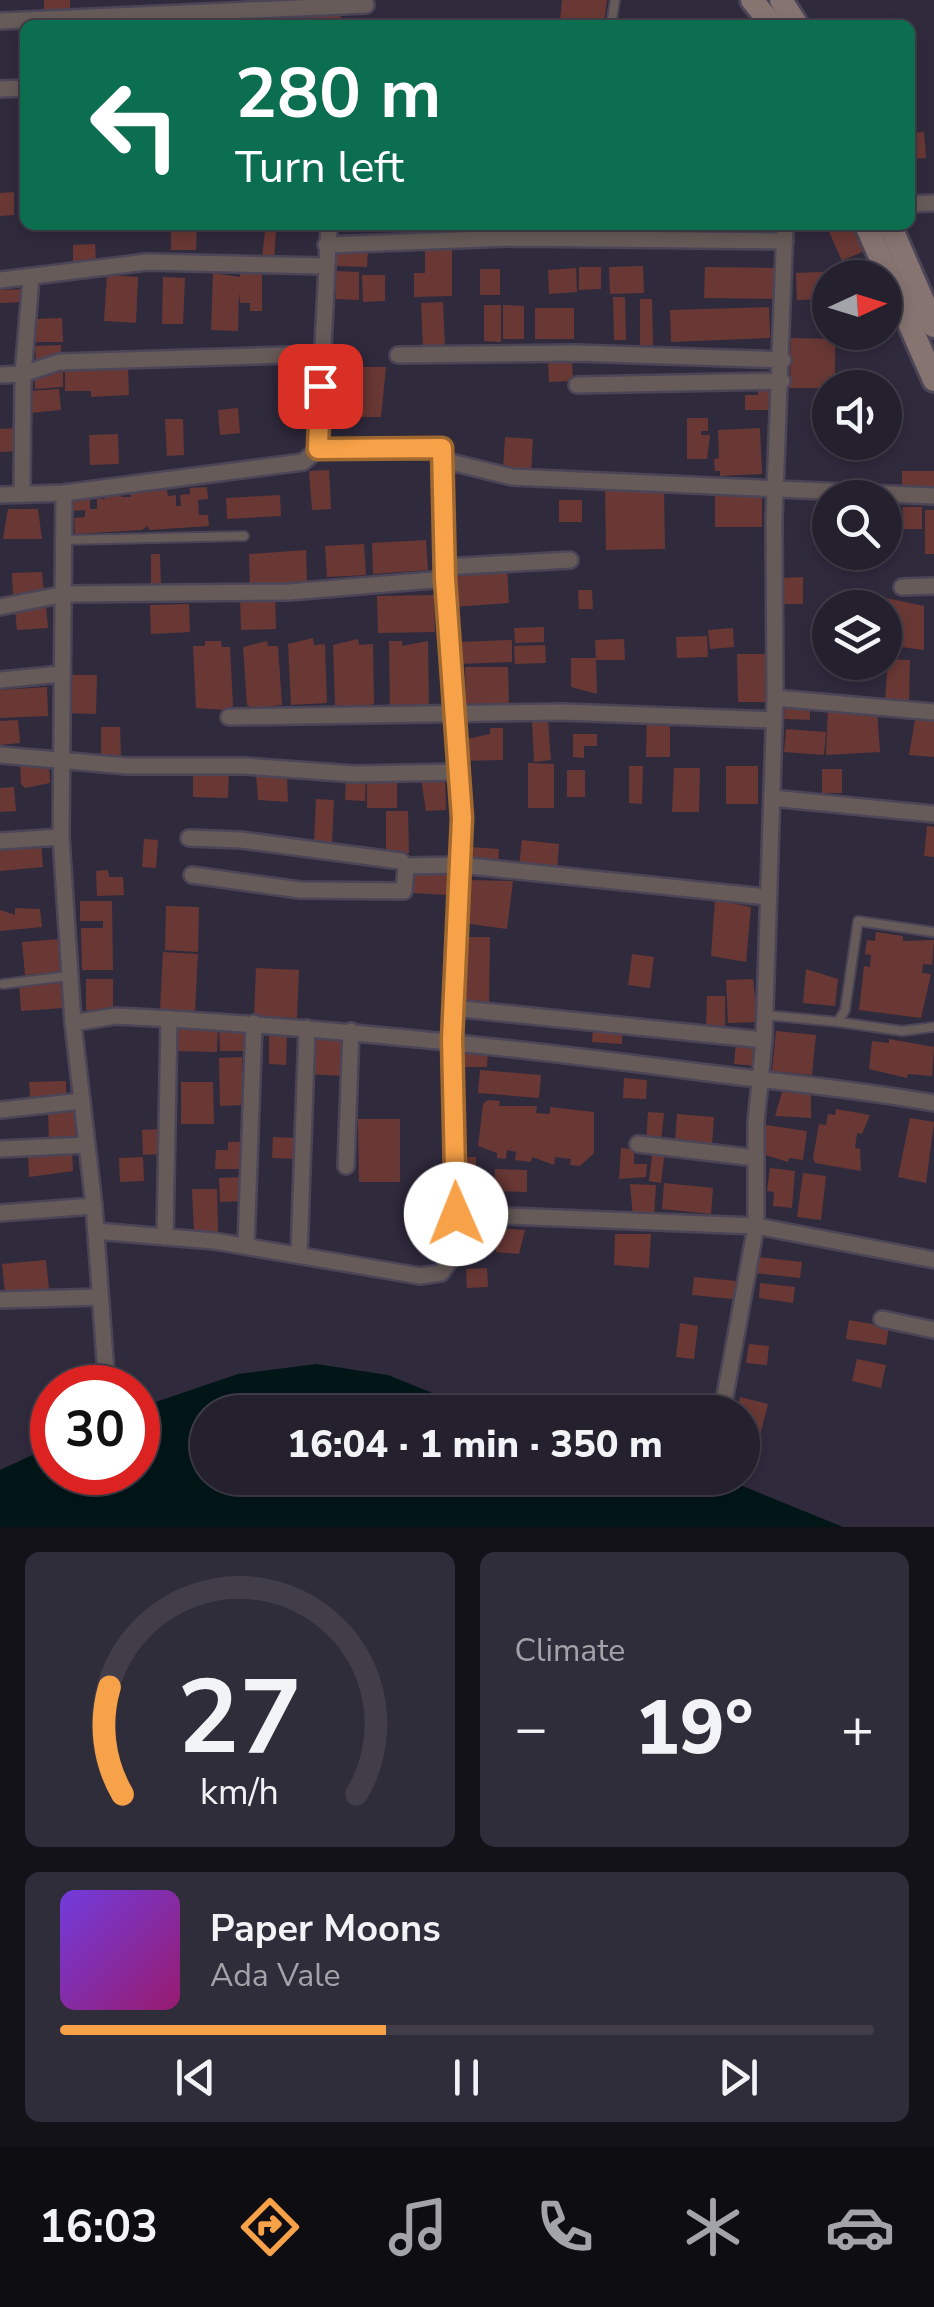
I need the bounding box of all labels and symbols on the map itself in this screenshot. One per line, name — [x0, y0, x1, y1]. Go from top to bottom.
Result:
north arrow — [812, 260, 902, 350]
pin — [278, 344, 363, 429]
position arrow — [404, 1162, 508, 1266]
speed limit sign: 30 — [30, 1365, 160, 1495]

